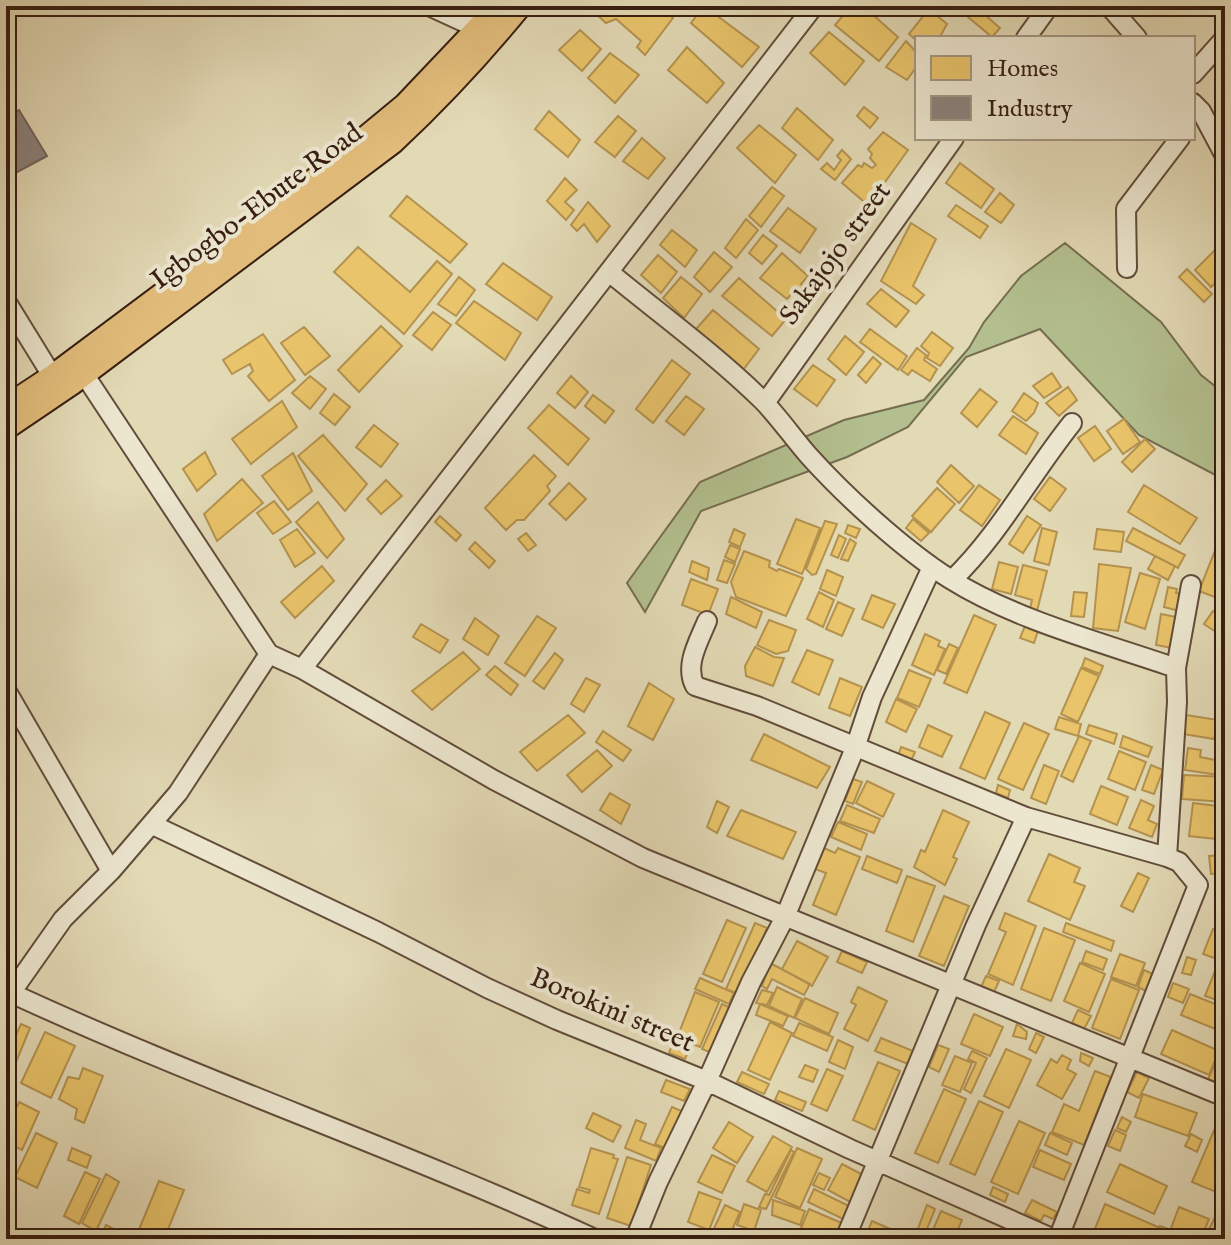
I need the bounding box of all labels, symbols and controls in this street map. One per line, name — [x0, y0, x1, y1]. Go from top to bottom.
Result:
legend — [915, 36, 1195, 140]
text: Homes — [987, 54, 1058, 85]
text: Industry — [987, 94, 1073, 125]
street label: Igbogbo-Ebute Road — [144, 116, 370, 298]
street label: Sakajojo street — [772, 175, 900, 332]
street label: Borokini street — [525, 961, 700, 1061]

